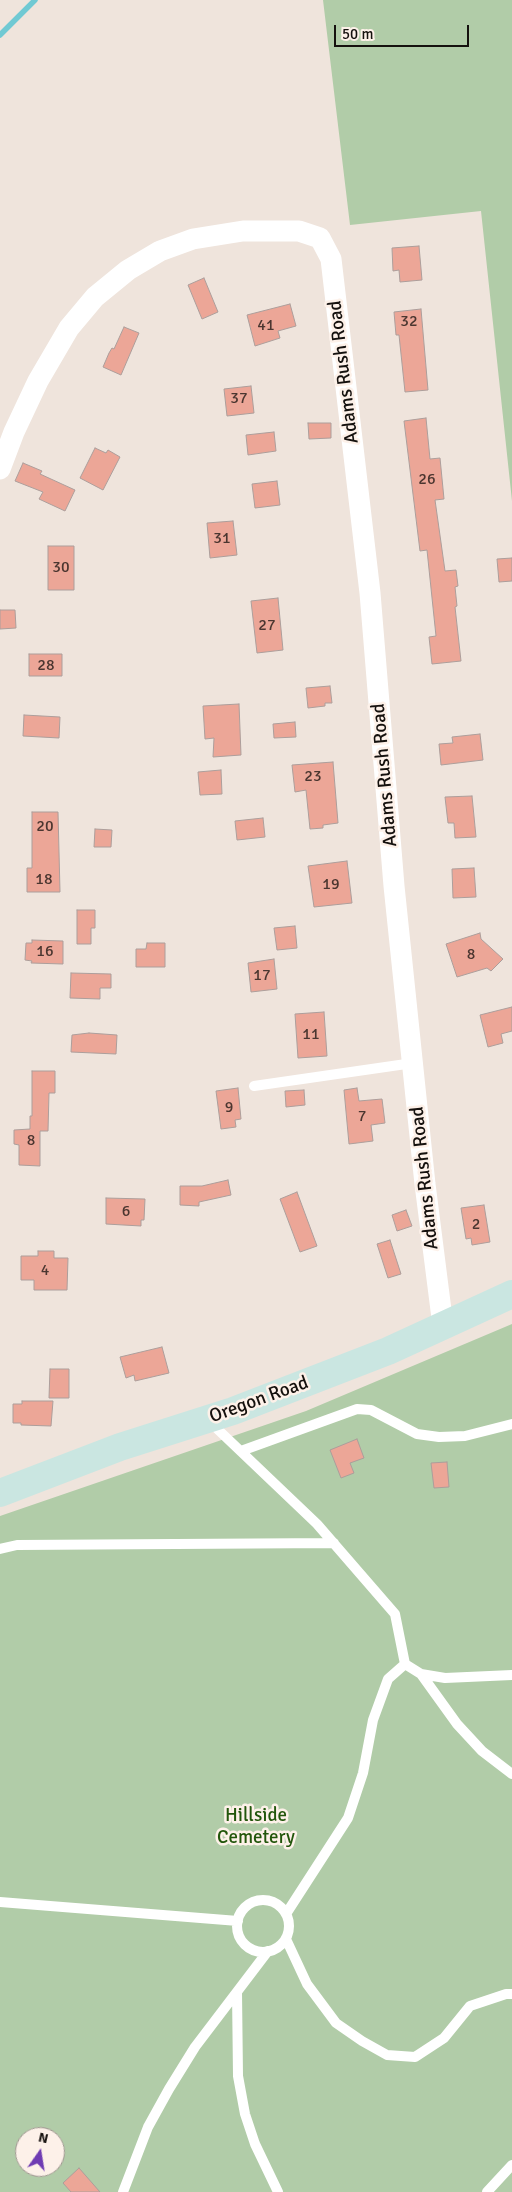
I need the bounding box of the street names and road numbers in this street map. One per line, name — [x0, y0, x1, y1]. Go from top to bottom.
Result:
street label: Adams Rush Road — [324, 299, 364, 445]
street label: Adams Rush Road — [367, 702, 403, 848]
street label: Adams Rush Road — [406, 1105, 444, 1251]
street label: Oregon Road — [206, 1372, 312, 1428]

